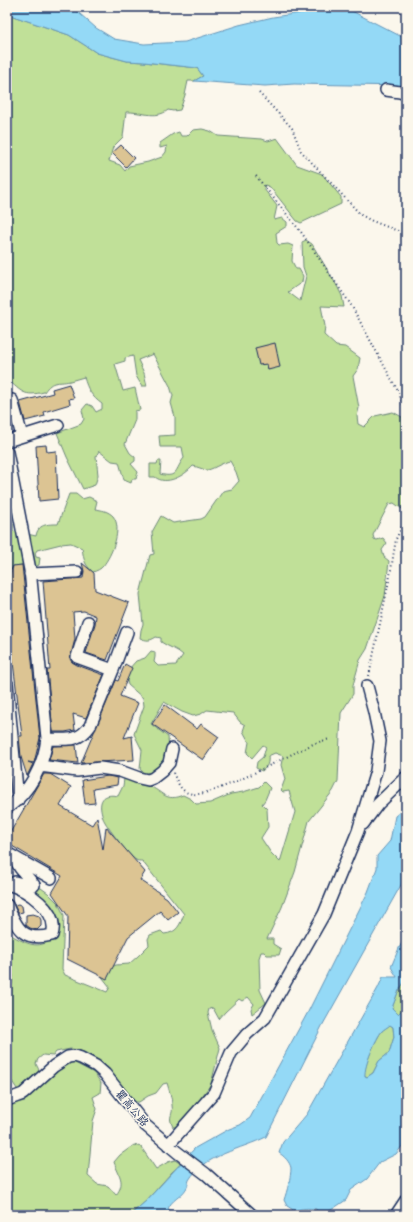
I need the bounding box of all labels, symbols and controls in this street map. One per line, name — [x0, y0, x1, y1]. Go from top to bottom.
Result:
street label: 瞿高公路 — [113, 1087, 151, 1129]

